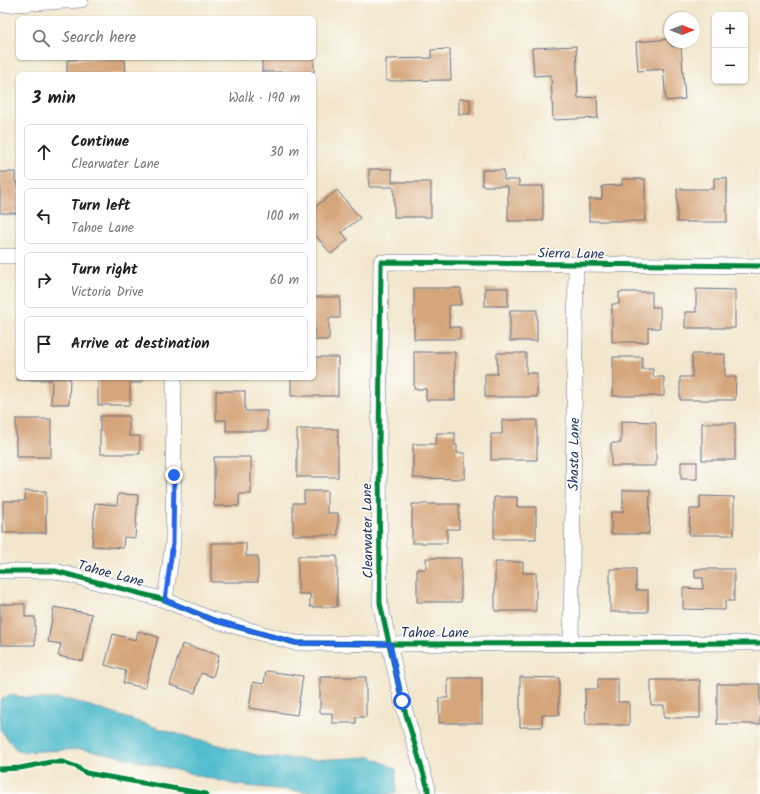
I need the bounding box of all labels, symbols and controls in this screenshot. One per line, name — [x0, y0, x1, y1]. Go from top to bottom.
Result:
north arrow — [664, 12, 700, 48]
map controls — [712, 12, 748, 84]
button: + — [712, 12, 748, 48]
search box — [16, 16, 316, 60]
text: Search here — [62, 26, 136, 50]
icon: search — [30, 27, 52, 49]
button: − — [712, 48, 748, 84]
text: 3 min — [32, 85, 76, 112]
text: Walk · 190 m — [228, 88, 300, 109]
text: Continue — [71, 130, 129, 154]
icon: ahead — [33, 141, 55, 163]
text: 30 m — [270, 142, 299, 163]
text: Clearwater Lane — [71, 154, 159, 175]
text: Turn left — [71, 194, 131, 218]
icon: left — [33, 205, 55, 227]
text: 100 m — [266, 206, 299, 227]
text: Tahoe Lane — [71, 218, 134, 239]
street label: Sierra Lane — [538, 242, 605, 266]
text: Turn right — [71, 258, 138, 282]
icon: right — [33, 269, 55, 291]
text: 60 m — [270, 270, 299, 291]
text: Victoria Drive — [71, 282, 144, 303]
text: Arrive at destination — [71, 332, 210, 356]
icon: arrive — [33, 333, 55, 355]
street label: Shasta Lane — [563, 417, 586, 491]
route end — [165, 466, 183, 484]
street label: Clearwater Lane — [356, 482, 380, 579]
street label: Tahoe Lane — [75, 555, 147, 594]
street label: Tahoe Lane — [401, 622, 470, 644]
route start — [393, 692, 411, 710]

